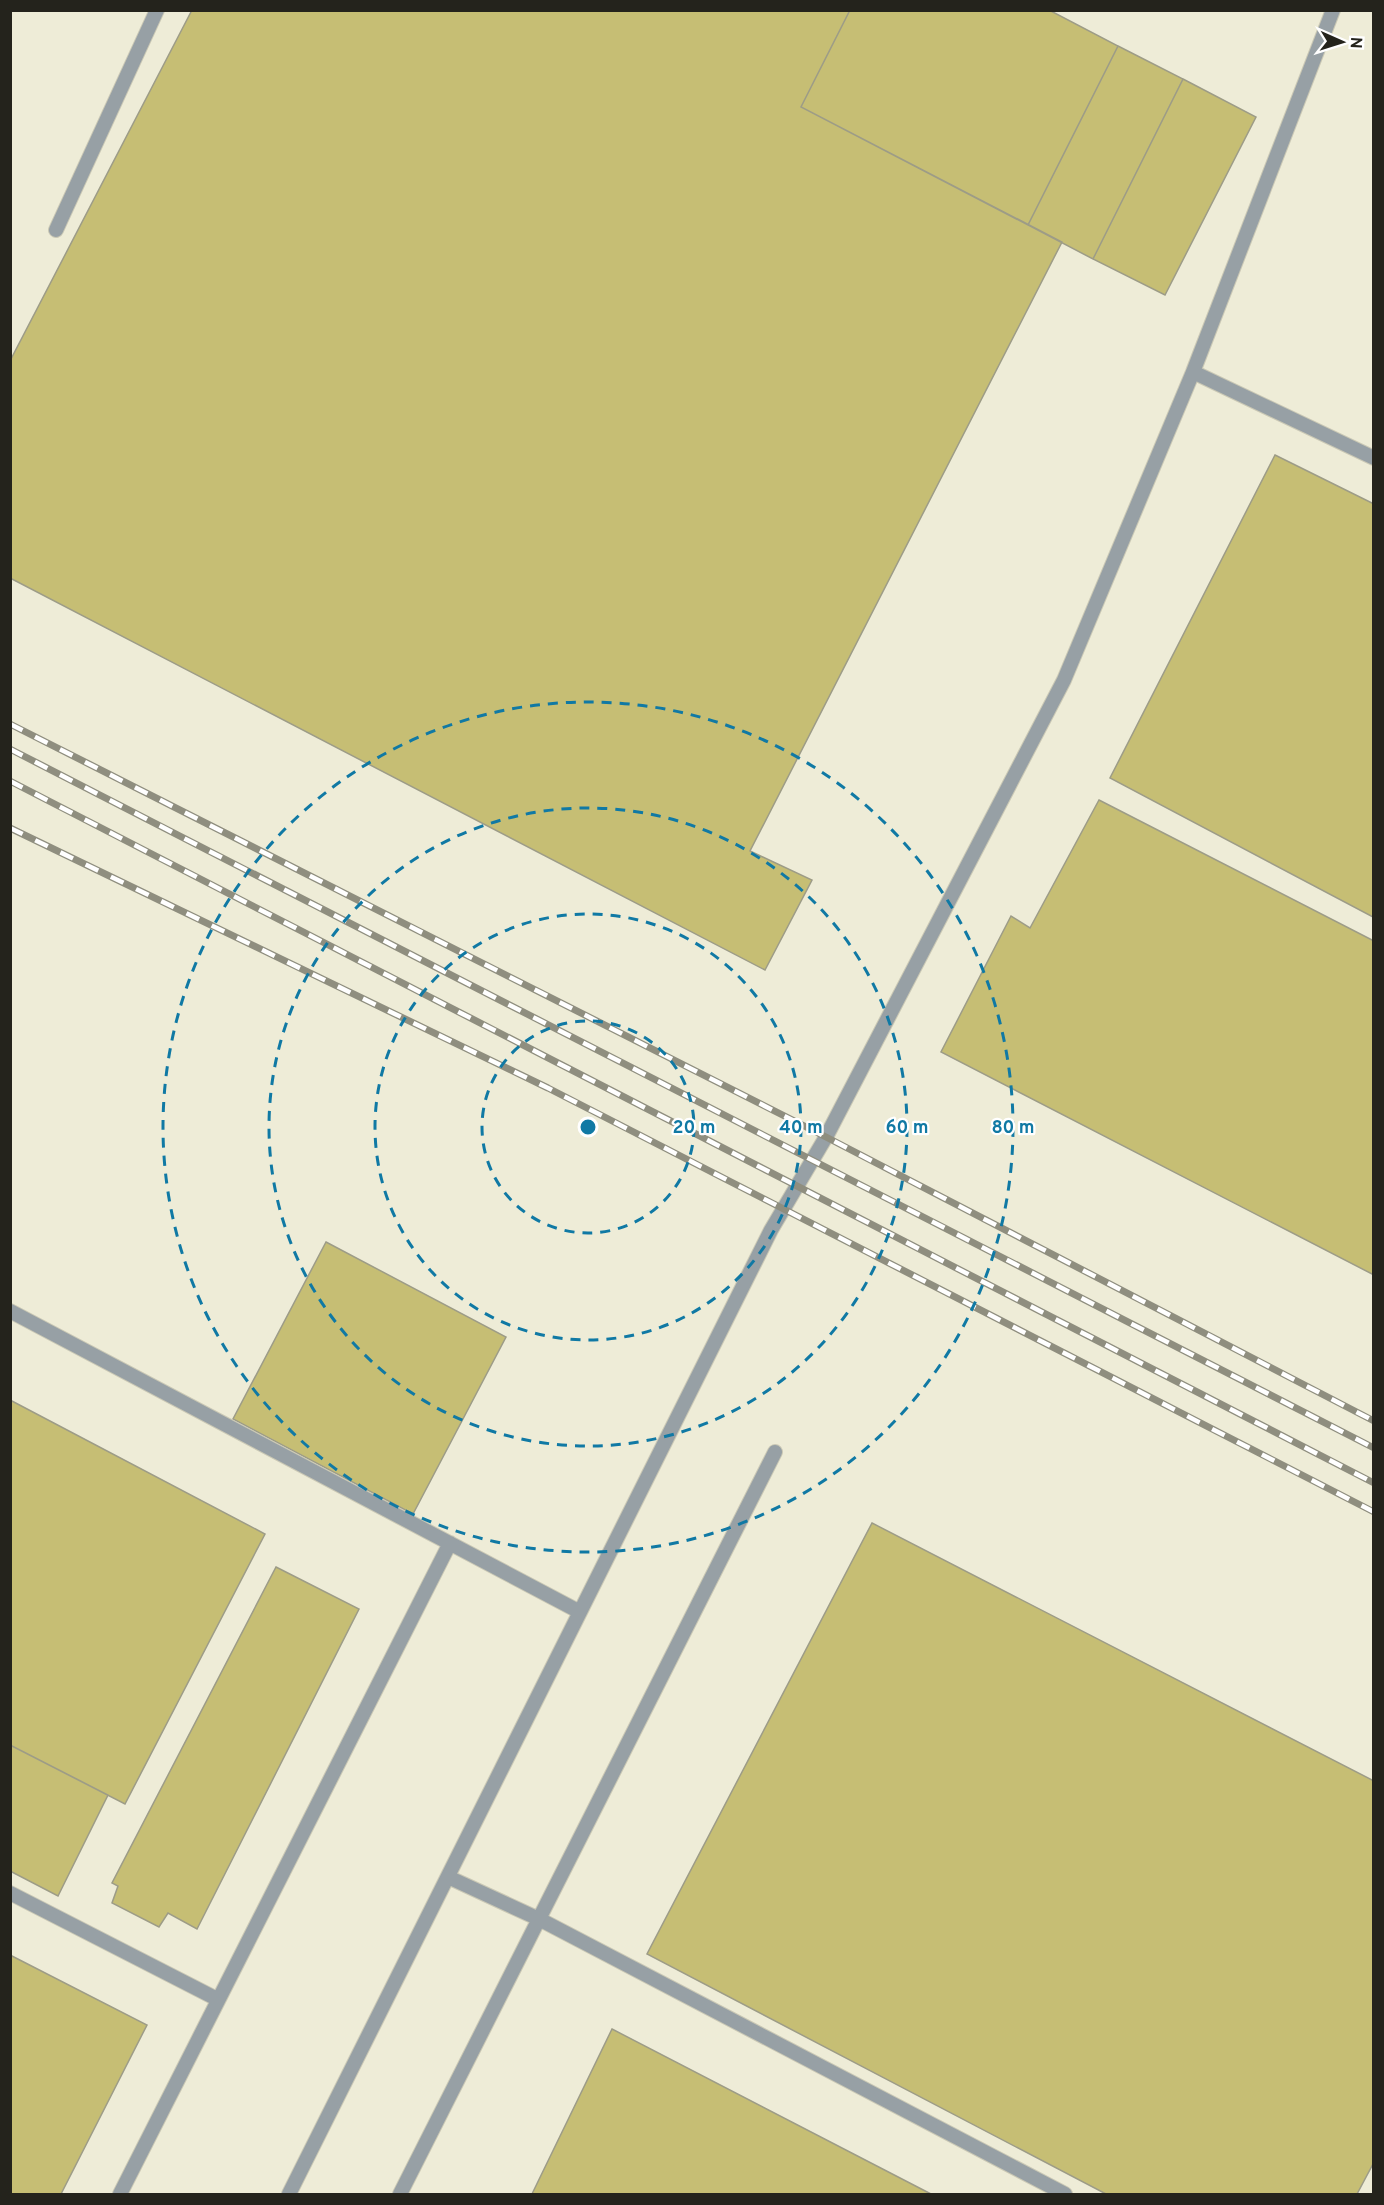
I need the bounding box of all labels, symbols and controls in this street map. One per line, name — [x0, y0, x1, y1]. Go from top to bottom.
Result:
north arrow — [1312, 12, 1372, 72]
text: N — [1345, 36, 1365, 49]
centre of rings — [578, 1117, 598, 1137]
text: 20 m — [672, 1117, 716, 1140]
text: 40 m — [779, 1117, 823, 1140]
text: 60 m — [885, 1117, 929, 1140]
text: 80 m — [991, 1117, 1035, 1140]

